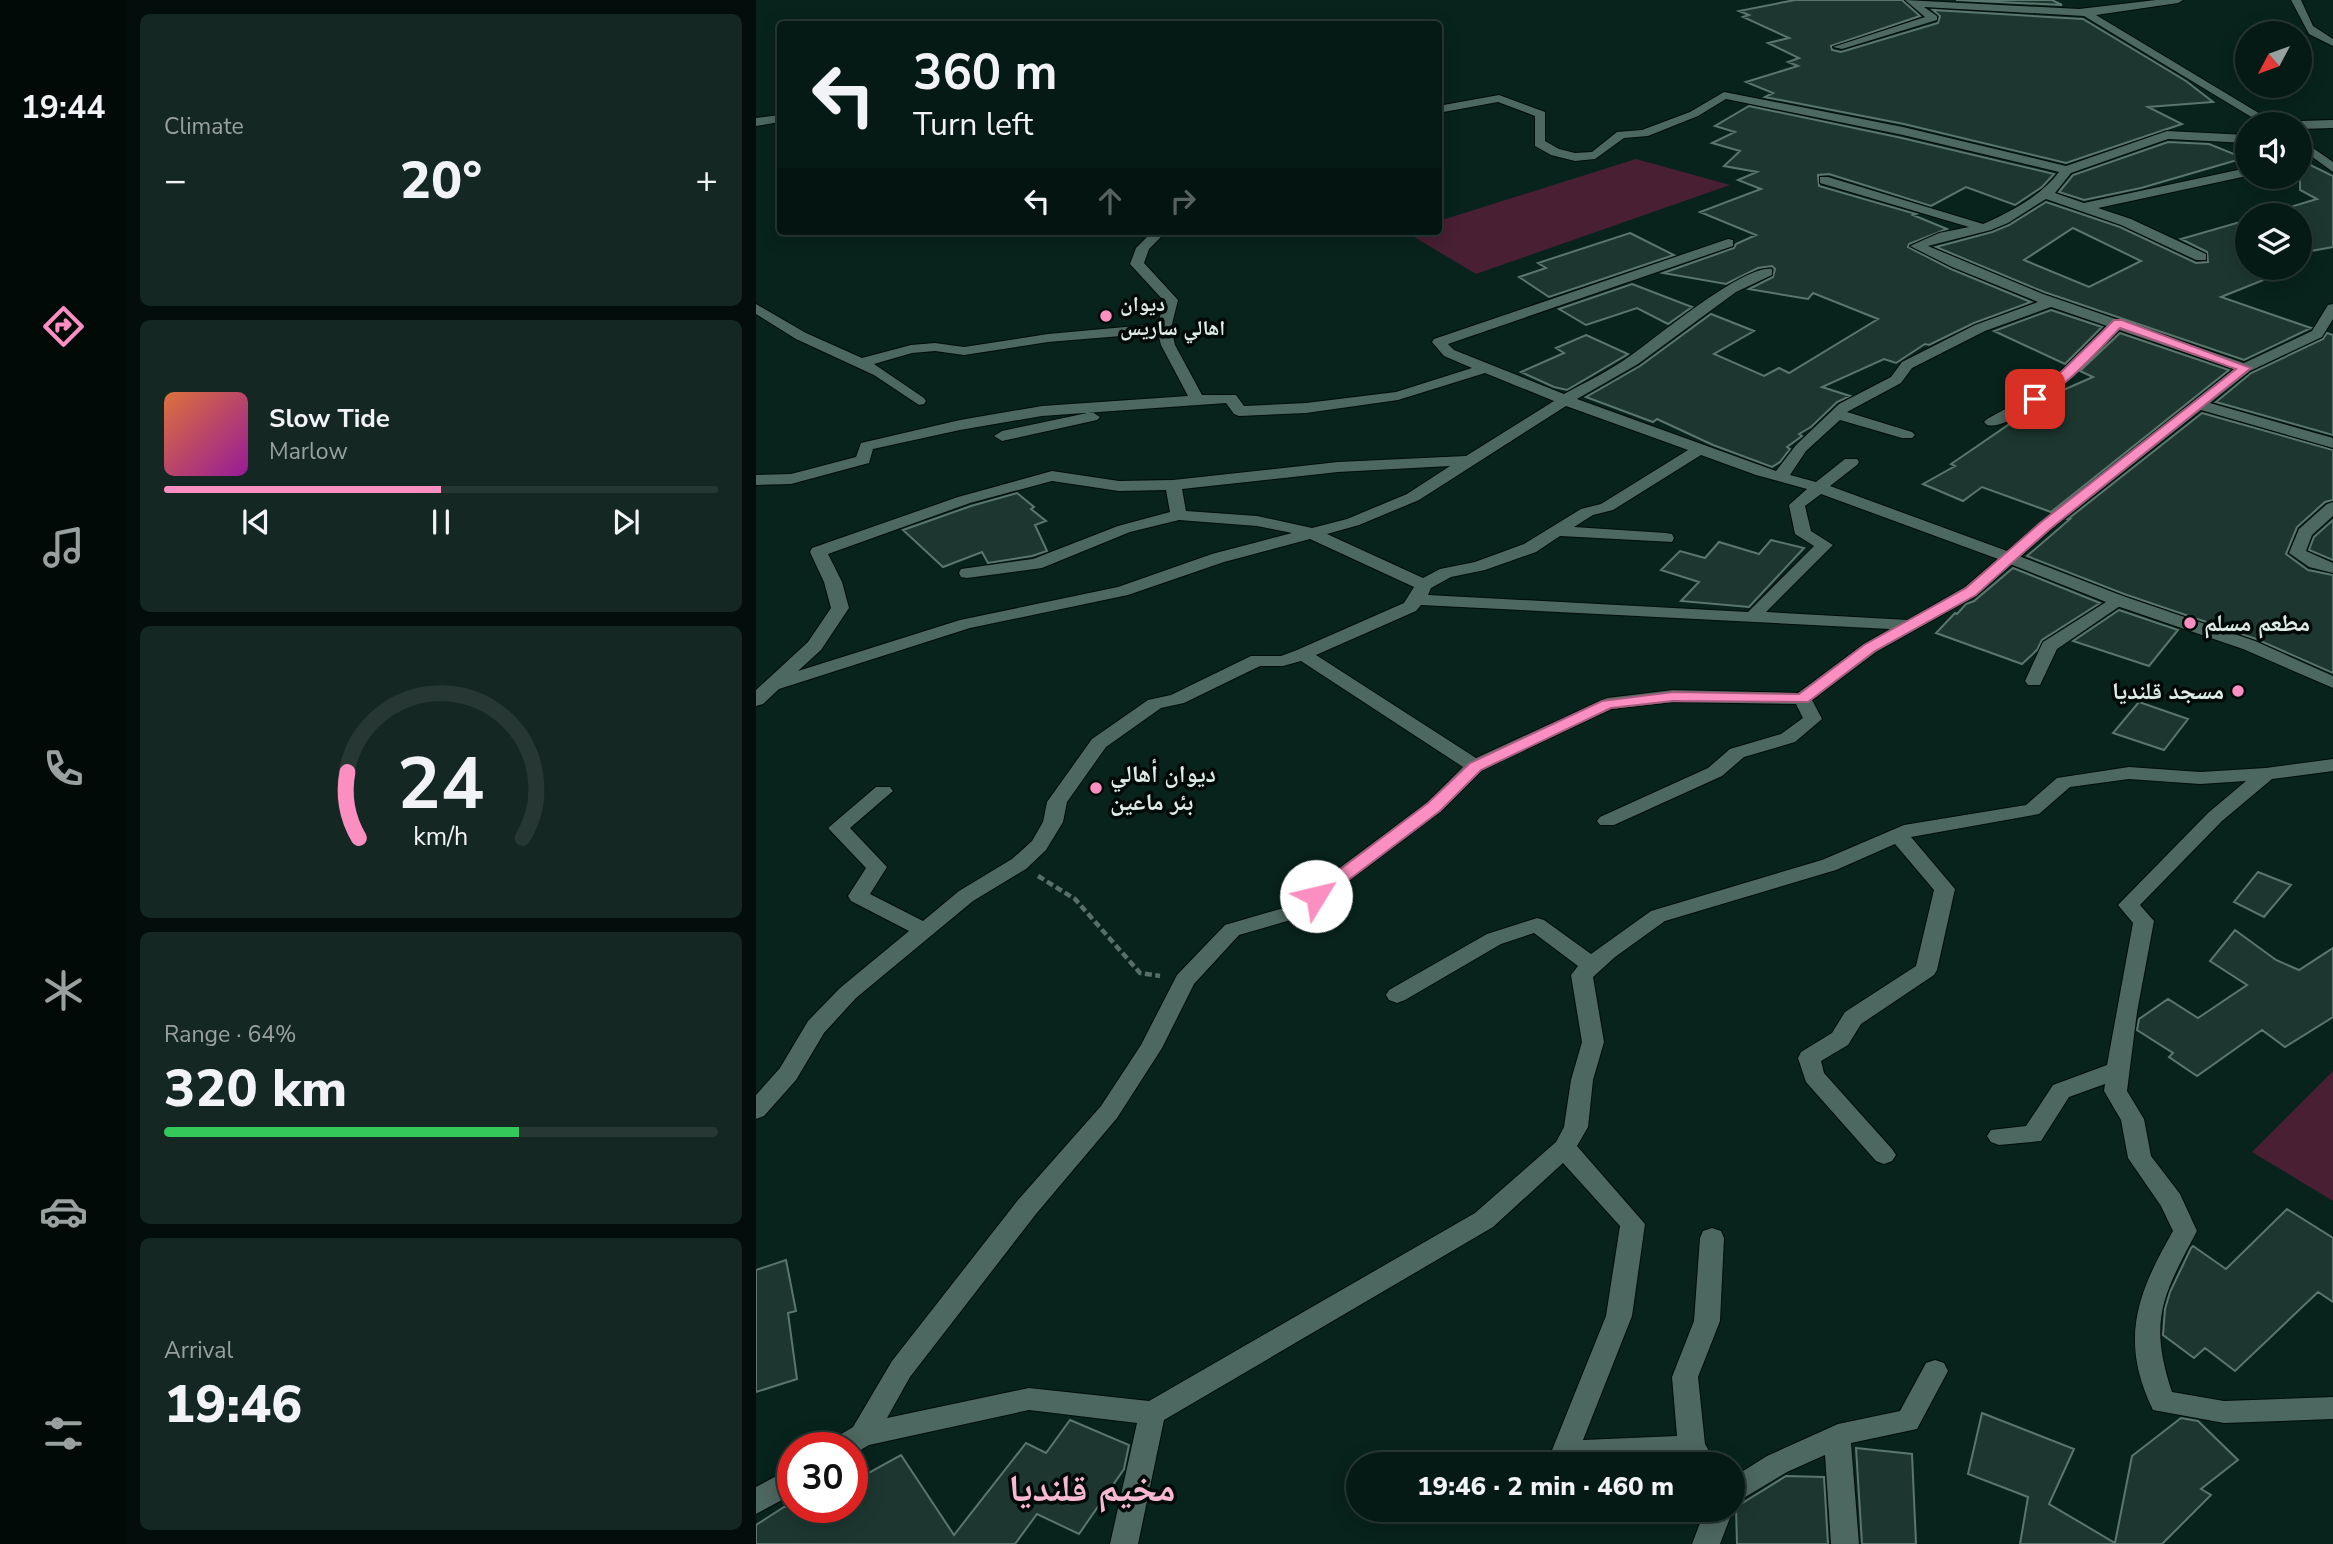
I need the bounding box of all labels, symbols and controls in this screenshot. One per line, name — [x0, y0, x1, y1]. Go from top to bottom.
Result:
north arrow — [2235, 21, 2312, 98]
map controls — [2235, 21, 2312, 280]
text: 360 m — [913, 39, 1057, 106]
icon: left — [798, 49, 889, 140]
text: 19:44 — [21, 86, 105, 129]
text: Turn left — [913, 103, 1033, 146]
text: Climate — [164, 111, 244, 142]
button: sound — [2235, 112, 2312, 189]
text: 20° — [400, 145, 482, 216]
text: − — [164, 155, 187, 206]
text: + — [695, 155, 718, 206]
icon: left — [1018, 182, 1056, 220]
icon: ahead — [1091, 182, 1129, 220]
icon: right — [1164, 182, 1202, 220]
button: layers — [2235, 203, 2312, 280]
place label: ديوان اهالي ساريس — [1120, 290, 1225, 344]
icon: directions — [39, 302, 88, 351]
marker: ديوان اهالي ساريس — [1098, 308, 1114, 324]
pin — [2005, 369, 2065, 429]
icon: arrive — [2016, 380, 2054, 418]
text: Slow Tide — [269, 401, 390, 436]
text: Marlow — [269, 436, 348, 467]
icon: previous — [237, 503, 275, 541]
icon: pause — [422, 503, 460, 541]
icon: next — [607, 503, 645, 541]
icon: music — [39, 523, 88, 572]
place label: مطعم مسلم — [2204, 607, 2310, 639]
marker: مطعم مسلم — [2182, 615, 2198, 631]
place label: مسجد قلنديا — [2112, 675, 2224, 707]
marker: مسجد قلنديا — [2230, 683, 2246, 699]
text: 24 — [397, 734, 485, 834]
icon: phone — [39, 744, 88, 793]
place label: ديوان أهالي بئر ماعين — [1110, 758, 1216, 818]
marker: ديوان أهالي بئر ماعين — [1088, 780, 1104, 796]
text: km/h — [413, 820, 469, 854]
position arrow — [1279, 859, 1353, 933]
icon: climate — [39, 966, 88, 1015]
text: Range · 64% — [164, 1019, 296, 1050]
text: 320 km — [164, 1053, 347, 1124]
icon: car — [39, 1187, 88, 1236]
text: Arrival — [164, 1335, 233, 1366]
text: 19:46 — [164, 1369, 302, 1440]
icon: filters — [39, 1409, 88, 1458]
speed limit sign: 30 — [777, 1432, 868, 1523]
district label: مخيم قلنديا — [1008, 1463, 1176, 1514]
text: 19:46 · 2 min · 460 m — [1417, 1469, 1674, 1504]

